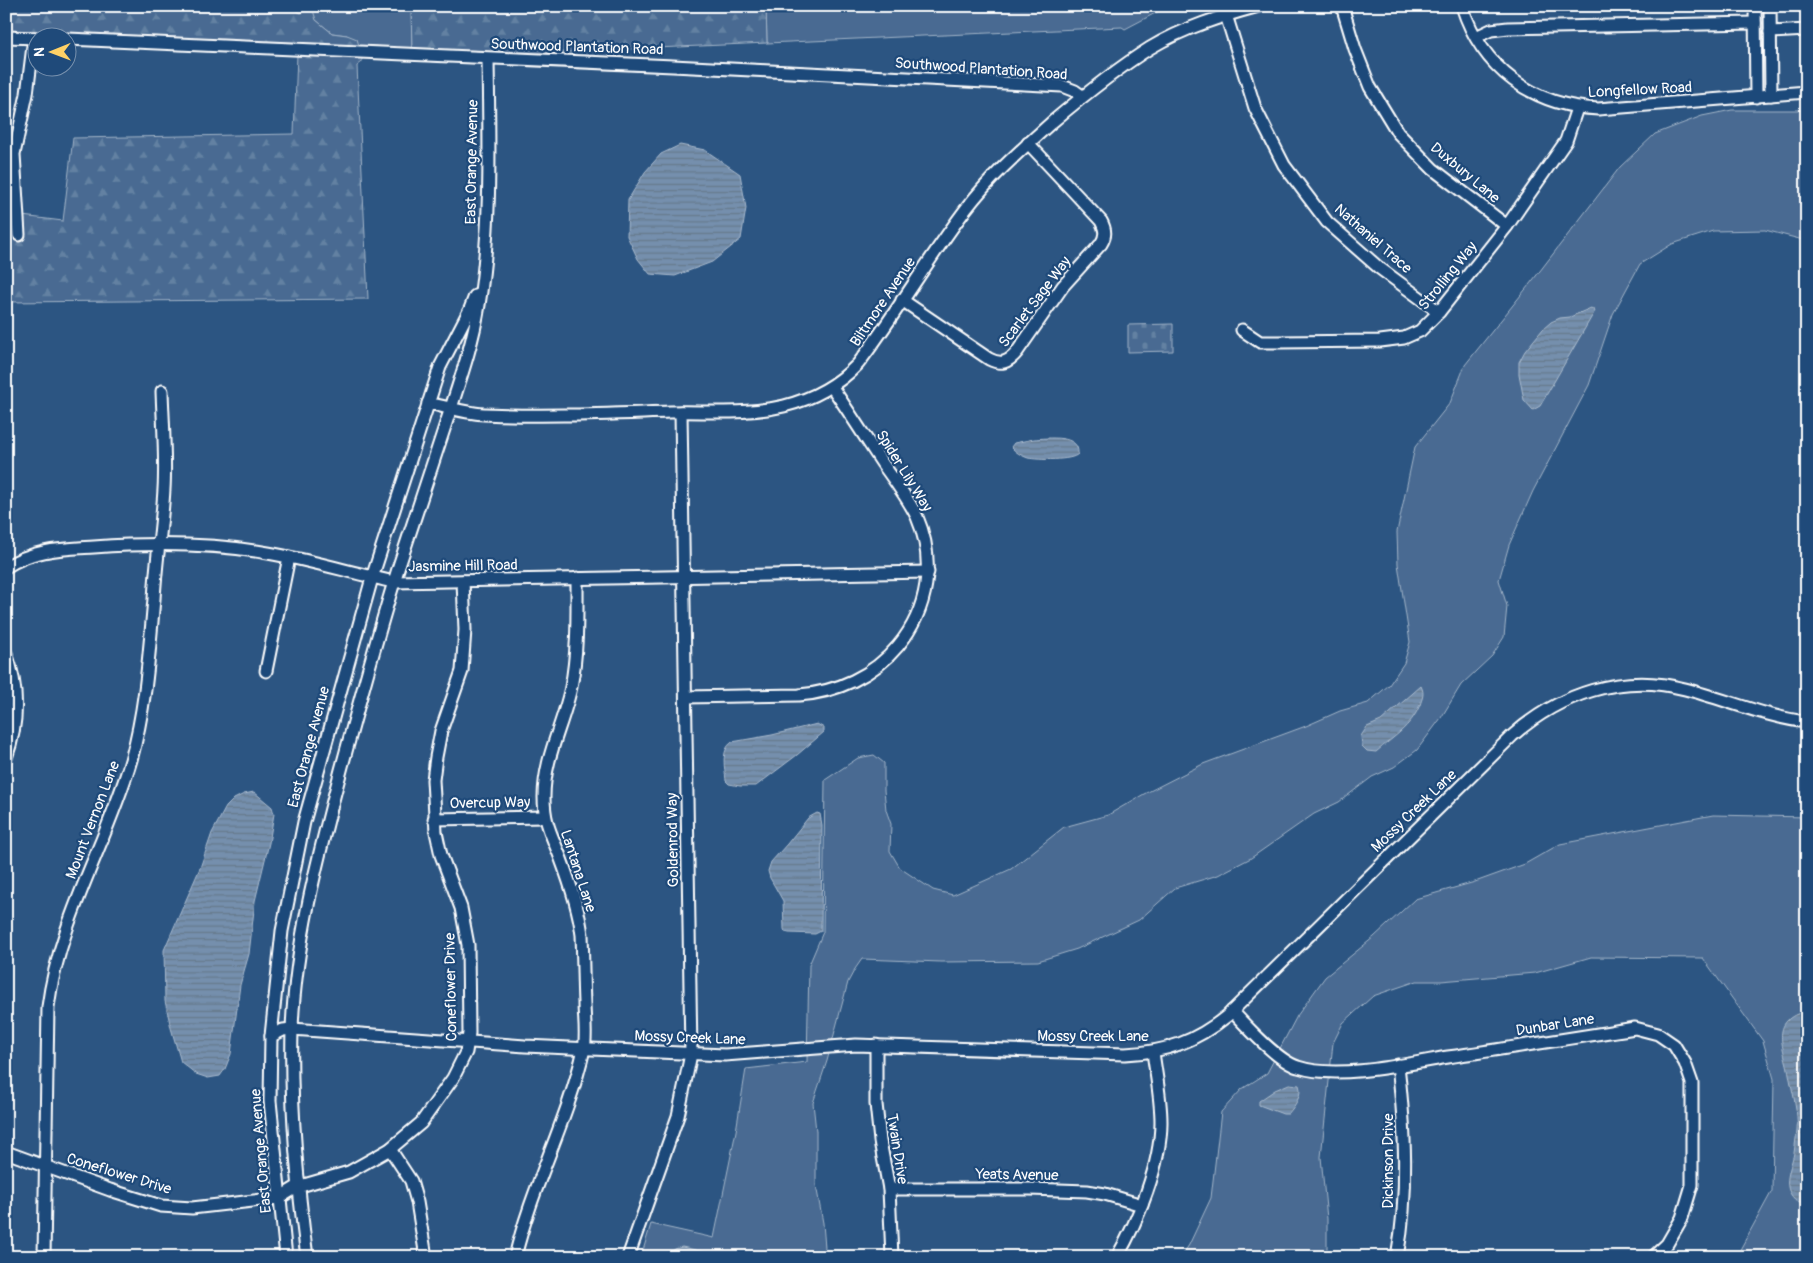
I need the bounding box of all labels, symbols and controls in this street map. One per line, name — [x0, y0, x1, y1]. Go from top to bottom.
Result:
north arrow — [28, 28, 78, 78]
street label: Southwood Plantation Road — [490, 34, 664, 60]
text: N — [31, 47, 48, 57]
street label: Southwood Plantation Road — [894, 53, 1068, 85]
street label: Longfellow Road — [1587, 78, 1693, 102]
street label: East Orange Avenue — [461, 99, 483, 225]
street label: Duxbury Lane — [1426, 138, 1504, 208]
street label: Nathaniel Trace — [1330, 200, 1416, 278]
street label: Strolling Way — [1414, 237, 1482, 314]
street label: Scarlet Sage Way — [995, 252, 1076, 351]
street label: Biltmore Avenue — [846, 253, 920, 350]
street label: Spider Lily Way — [871, 427, 937, 516]
street label: Jasmine Hill Road — [408, 556, 518, 576]
street label: East Orange Avenue — [284, 684, 335, 810]
street label: Mount Vernon Lane — [62, 758, 124, 882]
street label: Mossy Creek Lane — [1367, 765, 1461, 857]
street label: Goldenrod Way — [663, 792, 683, 887]
street label: Overcup Way — [449, 793, 531, 813]
street label: Lantana Lane — [556, 827, 600, 915]
street label: Coneflower Drive — [441, 932, 461, 1042]
street label: Dunbar Lane — [1515, 1009, 1596, 1041]
street label: Mossy Creek Lane — [634, 1027, 747, 1049]
street label: Mossy Creek Lane — [1037, 1027, 1149, 1046]
street label: East Orange Avenue — [246, 1087, 276, 1214]
street label: Twain Drive — [882, 1112, 912, 1186]
street label: Dickinson Drive — [1379, 1113, 1398, 1209]
street label: Coneflower Drive — [64, 1149, 174, 1199]
street label: Yeats Avenue — [974, 1165, 1059, 1185]

